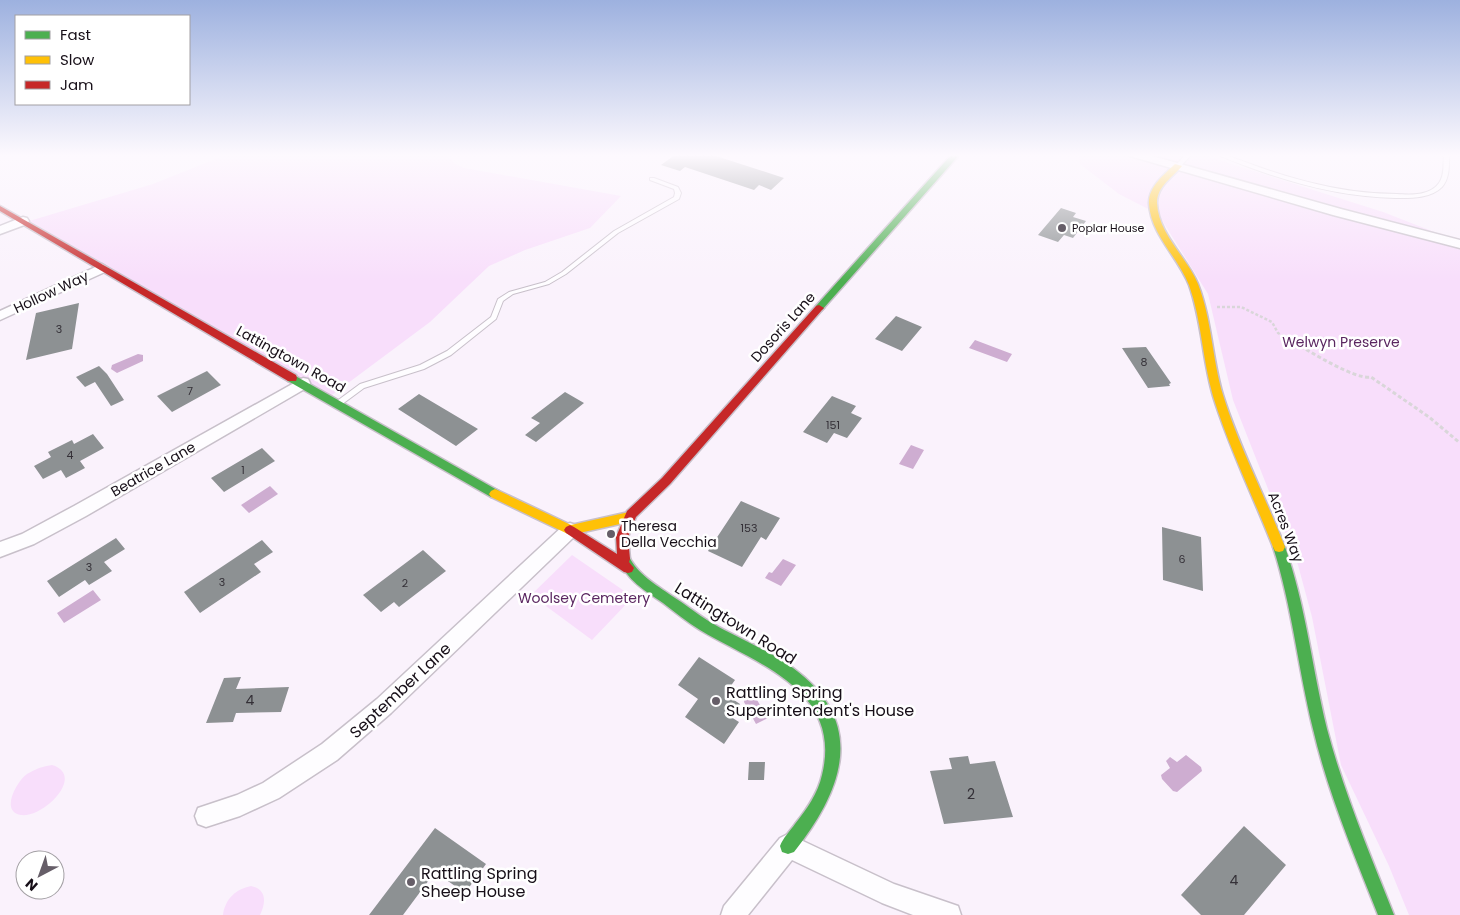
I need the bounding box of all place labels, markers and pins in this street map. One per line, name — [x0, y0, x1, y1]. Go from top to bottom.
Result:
place label: Poplar House — [1072, 220, 1144, 236]
marker: Poplar House — [1056, 222, 1068, 234]
place label: Theresa Della Vecchia — [621, 516, 717, 552]
marker: Theresa Della Vecchia — [605, 528, 617, 540]
place label: Rattling Spring Superintendent's House — [726, 681, 914, 722]
marker: Rattling Spring Superintendent's House — [710, 695, 722, 707]
place label: Rattling Spring Sheep House — [421, 862, 538, 903]
marker: Rattling Spring Sheep House — [405, 876, 417, 888]

